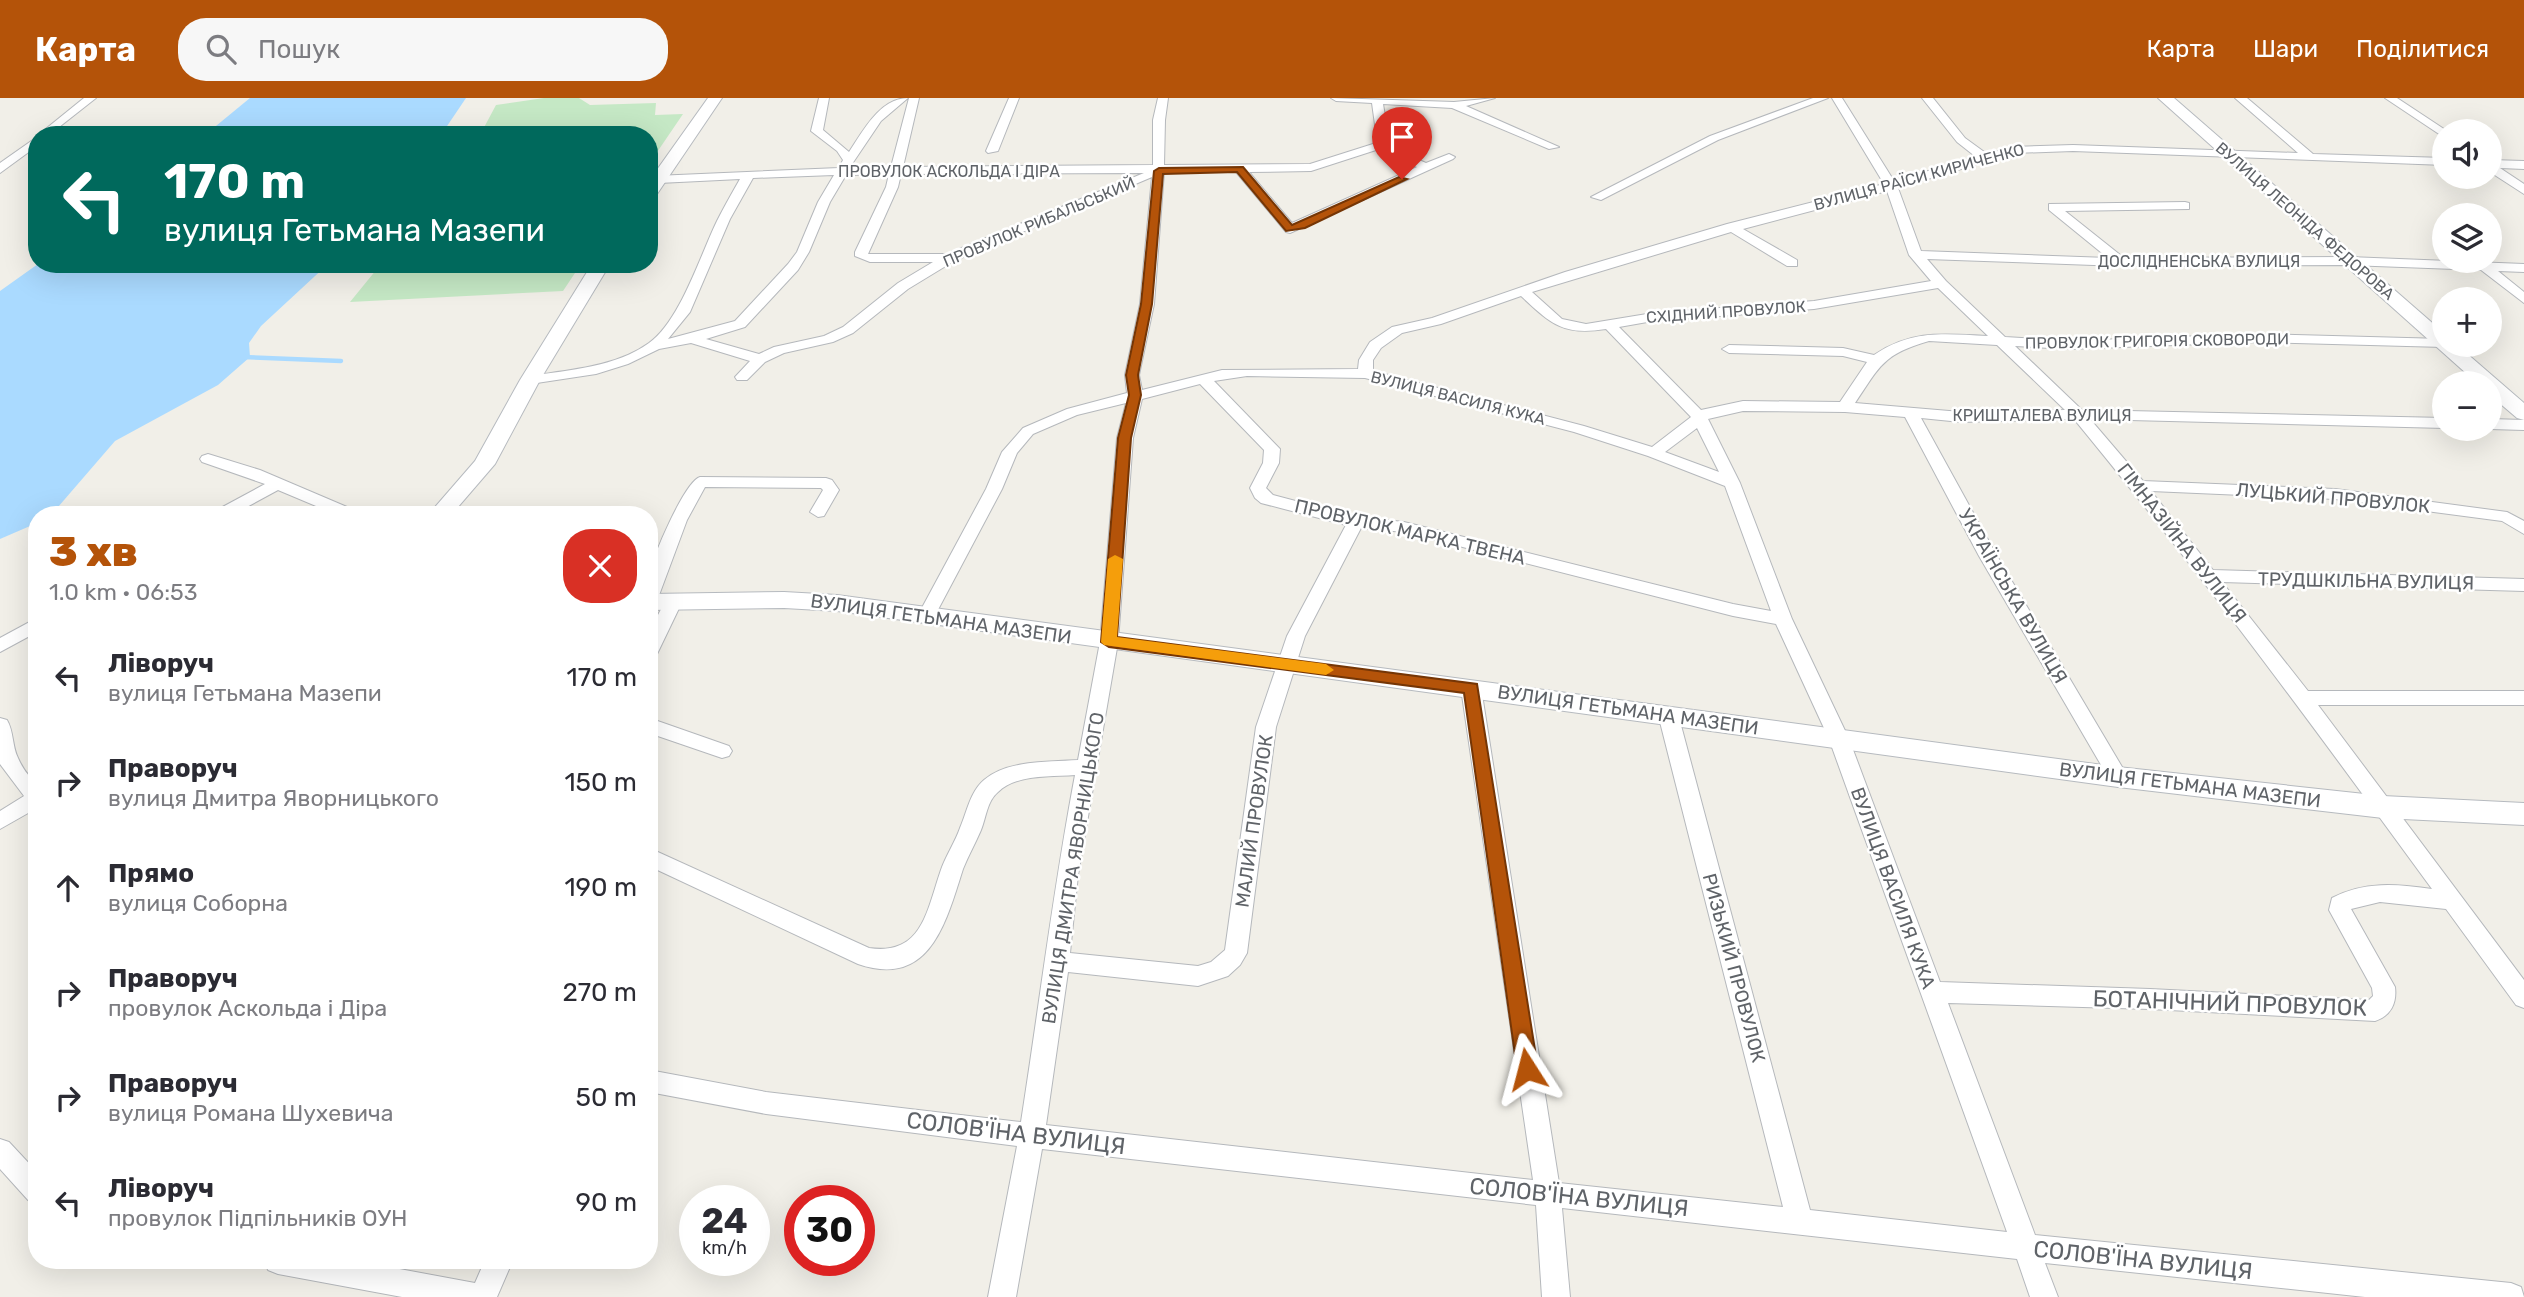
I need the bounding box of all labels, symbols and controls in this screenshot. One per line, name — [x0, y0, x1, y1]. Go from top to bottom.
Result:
search box — [178, 18, 668, 81]
text: Карта — [35, 30, 136, 69]
icon: search — [202, 30, 240, 68]
text: Пошук — [258, 34, 340, 65]
text: Карта — [2146, 35, 2215, 63]
text: Шари — [2253, 35, 2318, 63]
text: Поділитися — [2356, 35, 2489, 63]
pin — [1372, 107, 1432, 179]
icon: arrive — [1383, 118, 1421, 156]
map controls — [2432, 119, 2502, 441]
button: sound — [2432, 119, 2502, 189]
street label: ВУЛИЦЯ ЛЕОНІДА ФЕДОРОВА — [2212, 138, 2398, 304]
street label: ВУЛИЦЯ РАЇСИ КИРИЧЕНКО — [1812, 140, 2026, 214]
text: 170 m — [164, 152, 305, 210]
icon: left — [49, 154, 140, 245]
street label: ПРОВУЛОК АСКОЛЬДА І ДІРА — [838, 162, 1060, 181]
street label: ПРОВУЛОК РИБАЛЬСЬКИЙ — [940, 173, 1138, 271]
button: layers — [2432, 203, 2502, 273]
text: вулиця Гетьмана Мазепи — [164, 211, 545, 249]
street label: ДОСЛІДНЕНСЬКА ВУЛИЦЯ — [2098, 252, 2300, 271]
button: + — [2432, 287, 2502, 357]
street label: СХІДНИЙ ПРОВУЛОК — [1646, 297, 1806, 327]
street label: ПРОВУЛОК ГРИГОРІЯ СКОВОРОДИ — [2025, 329, 2289, 353]
street label: ВУЛИЦЯ ВАСИЛЯ КУКА — [1369, 367, 1548, 429]
button: − — [2432, 371, 2502, 441]
street label: КРИШТАЛЕВА ВУЛИЦЯ — [1952, 406, 2132, 425]
street label: ГІМНАЗІЙНА ВУЛИЦЯ — [2113, 459, 2251, 627]
street label: ЛУЦЬКИЙ ПРОВУЛОК — [2235, 478, 2431, 518]
street label: ПРОВУЛОК МАРКА ТВЕНА — [1292, 494, 1528, 570]
street label: УКРАЇНСЬКА ВУЛИЦЯ — [1954, 505, 2072, 687]
text: 3 хв — [49, 527, 138, 577]
button: close — [563, 529, 637, 603]
street label: ТРУДШКІЛЬНА ВУЛИЦЯ — [2258, 568, 2474, 594]
text: 1.0 km · 06:53 — [49, 578, 198, 606]
street label: ВУЛИЦЯ ГЕТЬМАНА МАЗЕПИ — [809, 589, 1073, 649]
text: Ліворуч — [108, 648, 214, 679]
icon: left — [49, 659, 87, 697]
text: 170 m — [567, 662, 637, 693]
text: вулиця Гетьмана Мазепи — [108, 679, 382, 707]
street label: ВУЛИЦЯ ГЕТЬМАНА МАЗЕПИ — [1496, 680, 1760, 740]
street label: ВУЛИЦЯ ДМИТРА ЯВОРНИЦЬКОГО — [1037, 710, 1109, 1026]
street label: МАЛИЙ ПРОВУЛОК — [1230, 733, 1278, 909]
text: Праворуч — [108, 753, 238, 784]
street label: ВУЛИЦЯ ГЕТЬМАНА МАЗЕПИ — [2058, 758, 2322, 812]
icon: right — [49, 764, 87, 802]
text: 150 m — [564, 767, 637, 798]
text: вулиця Дмитра Яворницького — [108, 784, 439, 812]
street label: ВУЛИЦЯ ВАСИЛЯ КУКА — [1846, 784, 1940, 992]
text: Прямо — [108, 858, 194, 889]
icon: ahead — [49, 869, 87, 907]
street label: РИЗЬКИЙ ПРОВУЛОК — [1698, 871, 1770, 1065]
text: 190 m — [564, 872, 637, 903]
text: вулиця Соборна — [108, 889, 288, 917]
text: Праворуч — [108, 963, 238, 994]
icon: right — [49, 974, 87, 1012]
text: 270 m — [562, 977, 637, 1008]
street label: БОТАНІЧНИЙ ПРОВУЛОК — [2092, 984, 2368, 1022]
text: провулок Аскольда і Діра — [108, 994, 387, 1022]
position arrow — [1490, 1032, 1564, 1106]
text: Праворуч — [108, 1068, 238, 1099]
icon: right — [49, 1079, 87, 1117]
text: 50 m — [576, 1082, 637, 1113]
text: вулиця Романа Шухевича — [108, 1099, 393, 1127]
street label: СОЛОВ'ЇНА ВУЛИЦЯ — [905, 1106, 1127, 1160]
street label: СОЛОВ'ЇНА ВУЛИЦЯ — [1468, 1172, 1690, 1222]
text: Ліворуч — [108, 1173, 214, 1204]
icon: left — [49, 1184, 87, 1222]
speed limit sign: 30 — [784, 1185, 875, 1276]
text: 90 m — [576, 1187, 637, 1218]
text: 24 — [701, 1200, 748, 1242]
text: провулок Підпільників ОУН — [108, 1204, 407, 1232]
street label: СОЛОВ'ЇНА ВУЛИЦЯ — [2032, 1235, 2254, 1285]
text: km/h — [702, 1237, 747, 1259]

